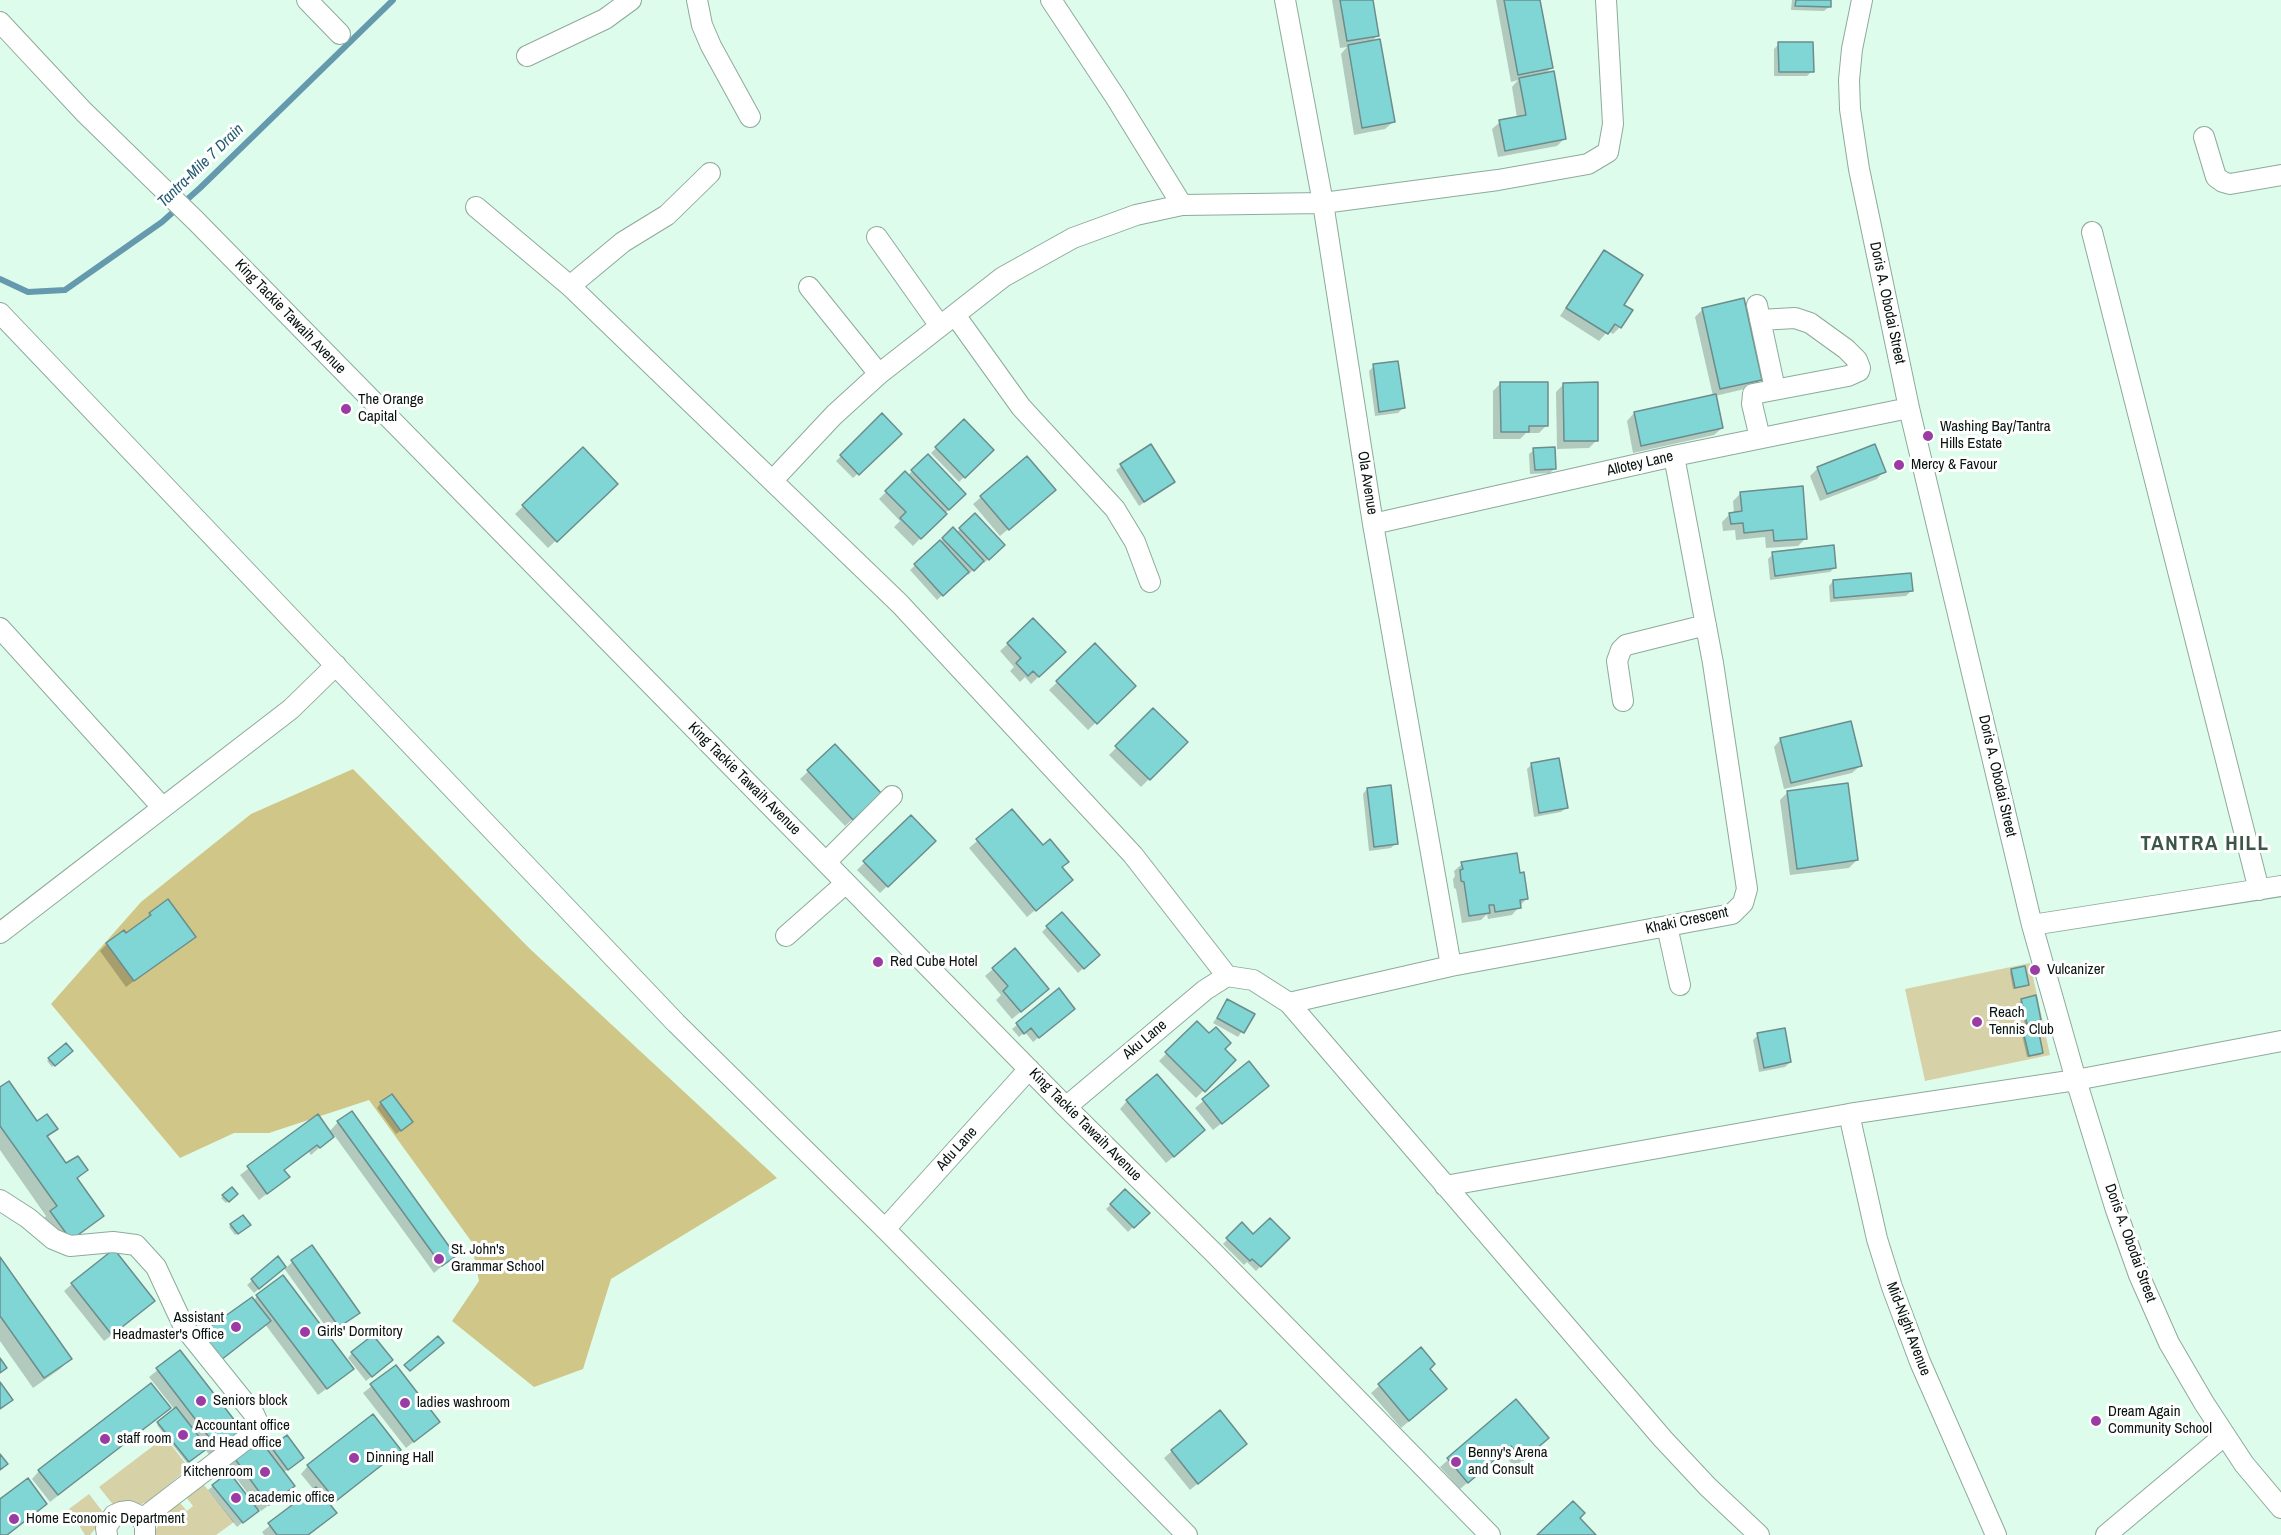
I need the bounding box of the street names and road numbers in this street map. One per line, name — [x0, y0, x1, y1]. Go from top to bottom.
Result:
street label: Doris A. Obodai Street — [1865, 240, 1909, 366]
street label: King Tackie Tawaih Avenue — [231, 256, 349, 378]
street label: Allotey Lane — [1605, 448, 1675, 480]
street label: Ola Avenue — [1353, 450, 1381, 516]
street label: Doris A. Obodai Street — [1974, 713, 2020, 839]
street label: King Tackie Tawaih Avenue — [684, 719, 804, 839]
street label: Khaki Crescent — [1644, 903, 1730, 939]
street label: Aku Lane — [1119, 1016, 1171, 1064]
street label: King Tackie Tawaih Avenue — [1025, 1065, 1145, 1185]
street label: Adu Lane — [933, 1123, 981, 1175]
street label: Doris A. Obodai Street — [2100, 1181, 2160, 1305]
street label: Mid-Night Avenue — [1882, 1280, 1934, 1378]

